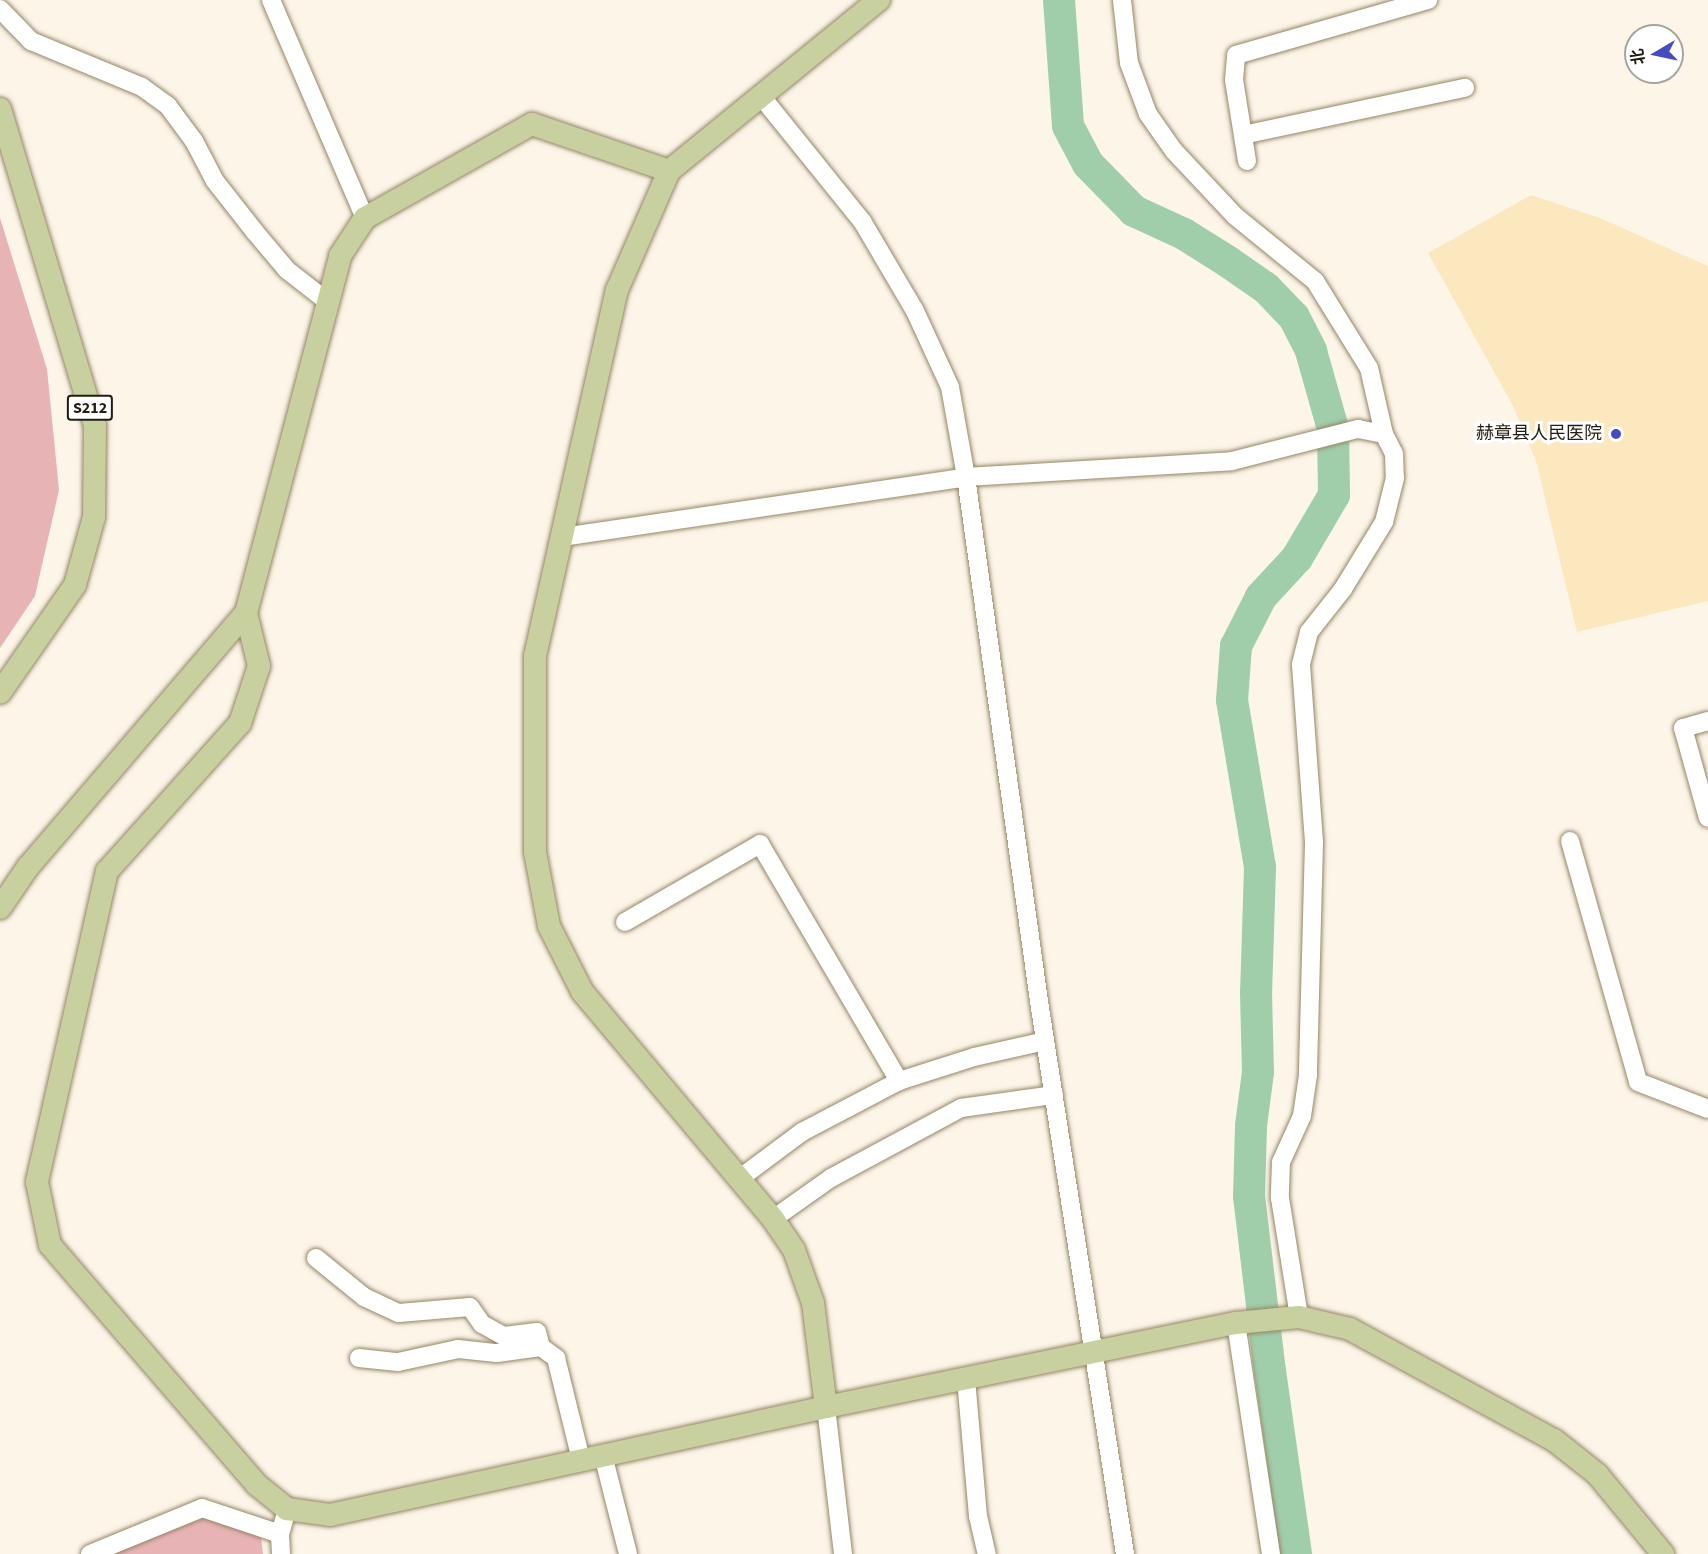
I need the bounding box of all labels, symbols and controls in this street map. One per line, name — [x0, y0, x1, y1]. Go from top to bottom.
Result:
north arrow — [1624, 24, 1684, 84]
text: 北 — [1626, 47, 1650, 66]
road number: S212 — [66, 395, 114, 421]
place label: 赫章县人民医院 — [1476, 423, 1602, 445]
marker: 赫章县人民医院 — [1607, 425, 1625, 443]

